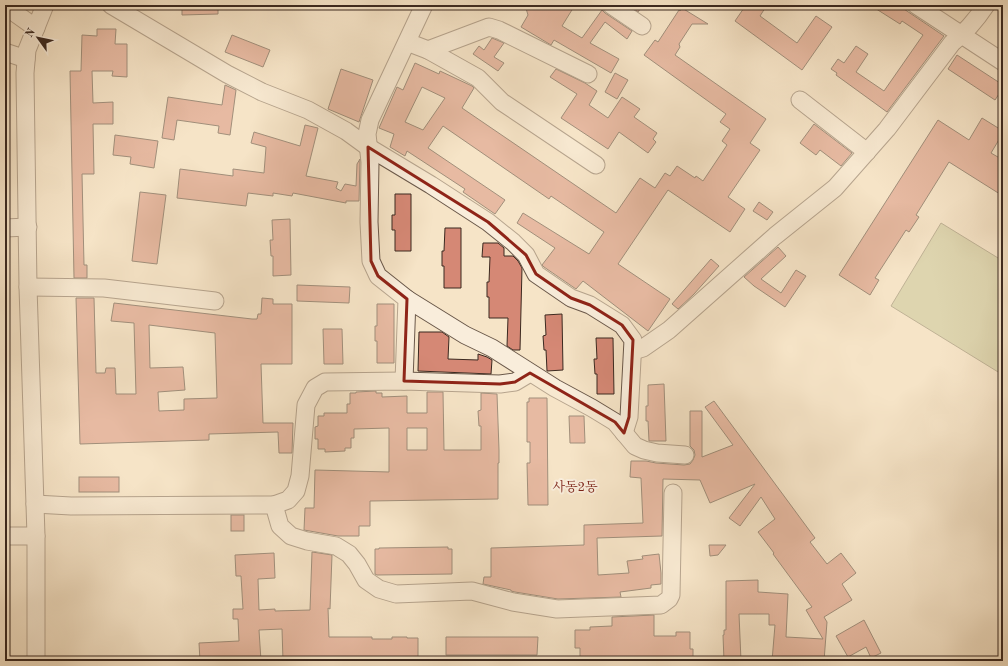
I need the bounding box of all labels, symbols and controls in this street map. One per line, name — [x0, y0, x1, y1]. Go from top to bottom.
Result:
north arrow — [18, 18, 58, 58]
text: N — [24, 26, 38, 40]
district label: 사동2동 — [552, 480, 598, 494]

